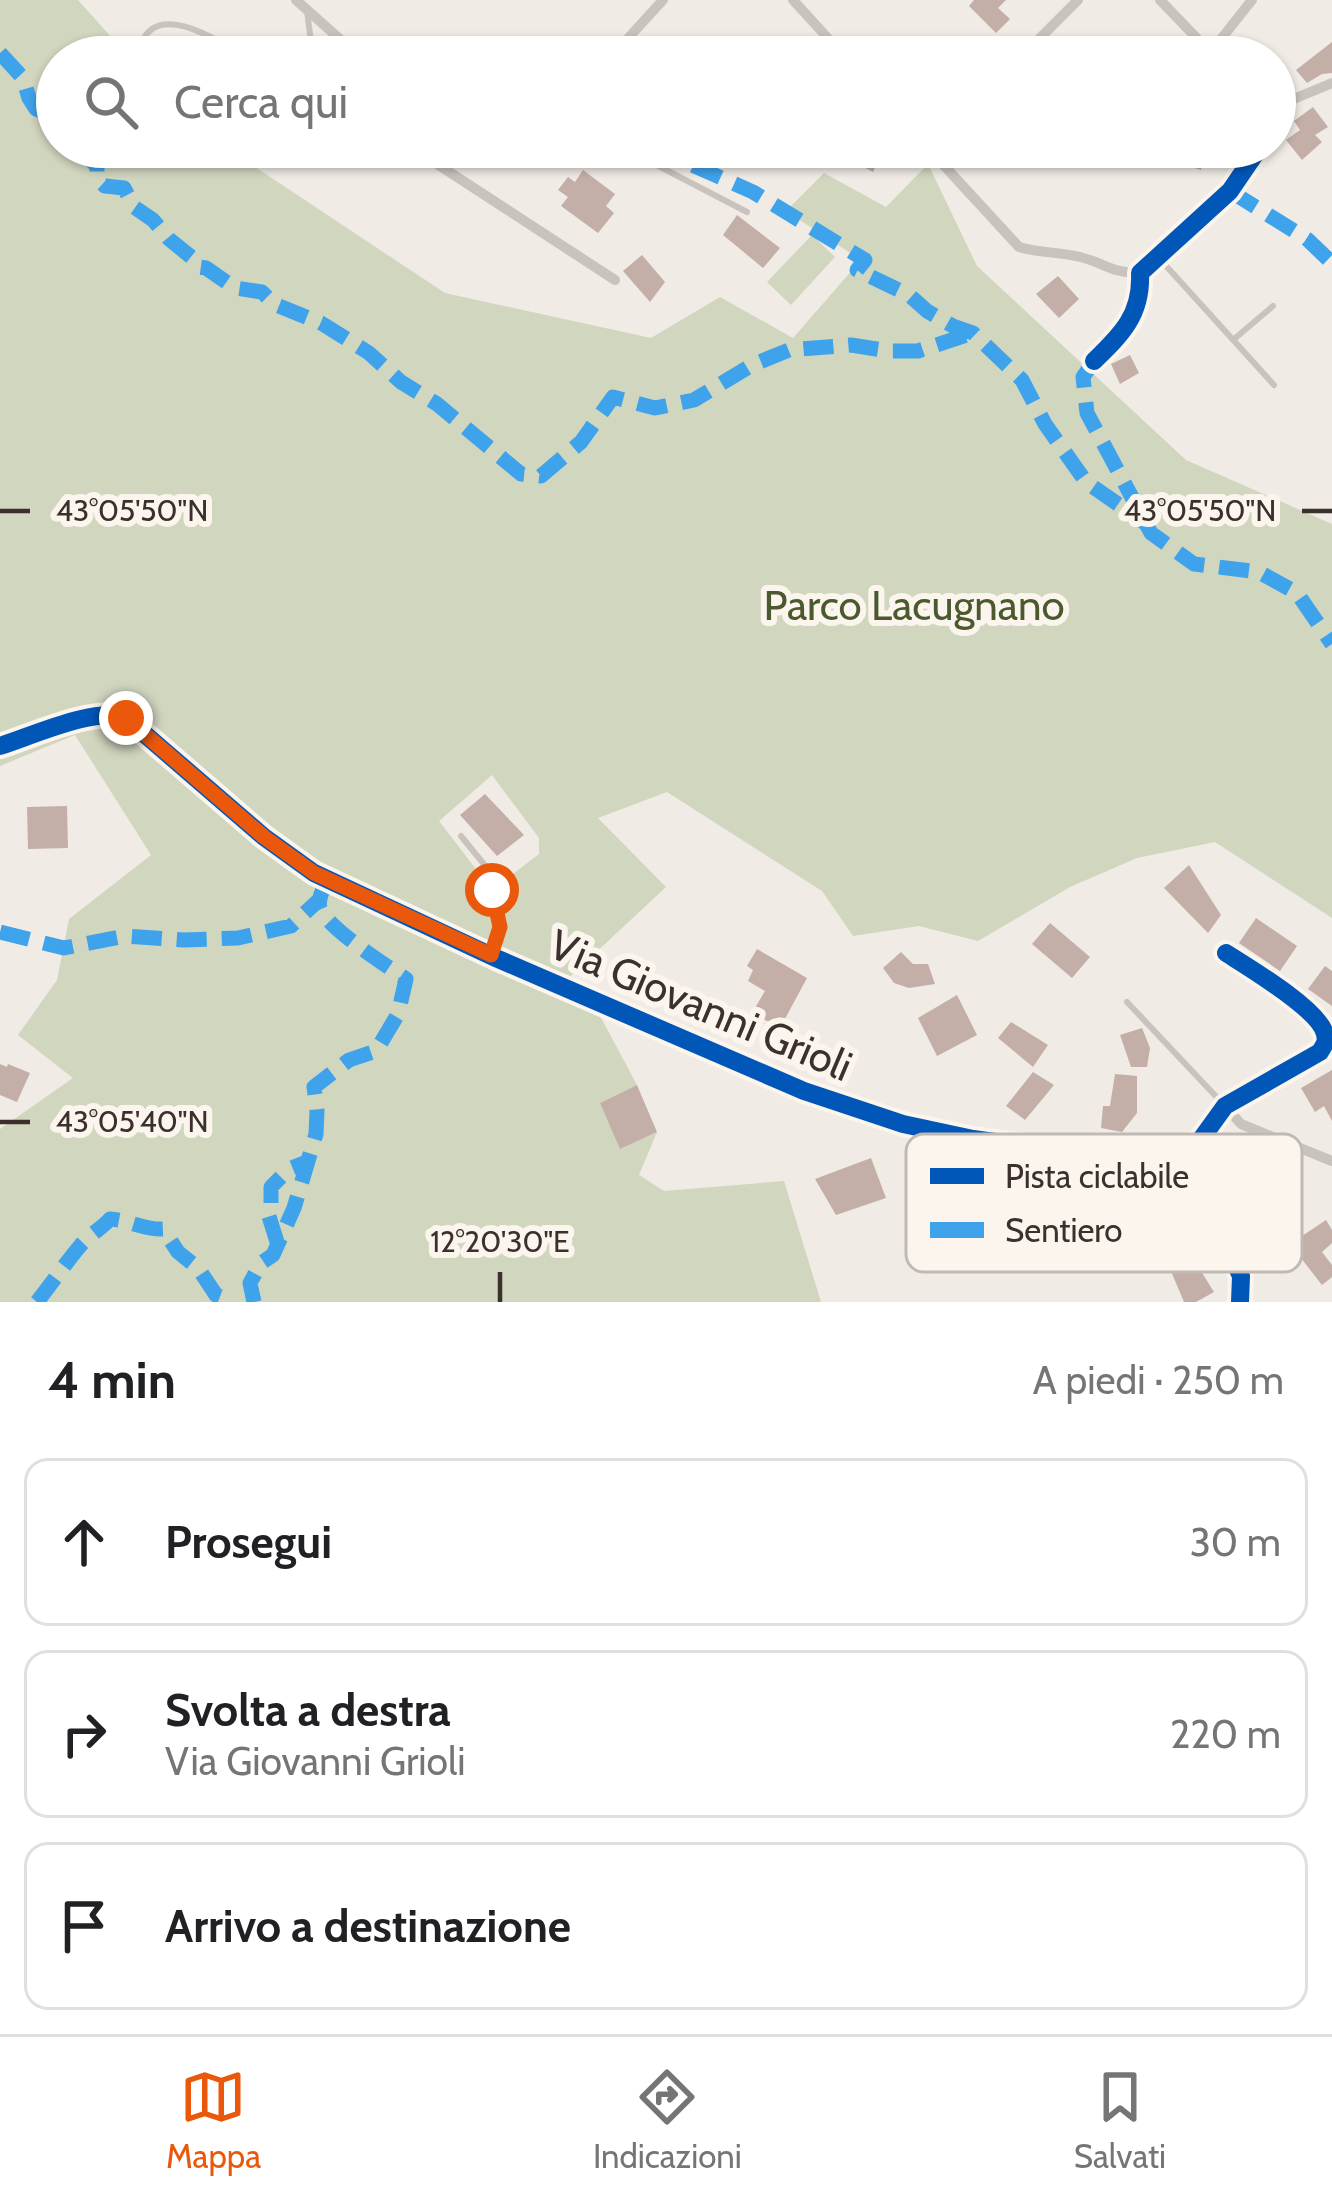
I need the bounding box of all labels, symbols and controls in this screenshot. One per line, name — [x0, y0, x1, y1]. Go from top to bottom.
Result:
search box — [36, 36, 1296, 168]
icon: search — [78, 69, 144, 135]
text: Cerca qui — [174, 75, 348, 129]
text: 43°05'50"N — [56, 492, 208, 529]
text: 43°05'50"N — [1124, 492, 1276, 529]
park label: Parco Lacugnano — [763, 579, 1065, 631]
route end — [99, 691, 153, 745]
route start — [465, 863, 519, 917]
street label: Via Giovanni Grioli — [542, 918, 860, 1092]
text: 43°05'40"N — [55, 1103, 209, 1140]
legend — [906, 1134, 1302, 1272]
text: Pista ciclabile — [1005, 1156, 1189, 1196]
text: Sentiero — [1005, 1210, 1123, 1250]
text: 12°20'30"E — [430, 1223, 570, 1260]
text: 4 min — [48, 1349, 176, 1411]
text: A piedi · 250 m — [1033, 1356, 1284, 1404]
icon: ahead — [51, 1509, 117, 1575]
text: Prosegui — [165, 1515, 332, 1569]
text: 30 m — [1190, 1518, 1281, 1566]
text: Svolta a destra — [165, 1683, 451, 1737]
icon: right — [51, 1701, 117, 1767]
text: 220 m — [1170, 1710, 1281, 1758]
text: Via Giovanni Grioli — [165, 1737, 465, 1785]
icon: arrive — [51, 1893, 117, 1959]
text: Arrivo a destinazione — [165, 1899, 571, 1953]
tab: Mappa — [166, 2064, 261, 2176]
tab: Indicazioni — [593, 2064, 742, 2176]
tab: Salvati — [1074, 2064, 1166, 2176]

